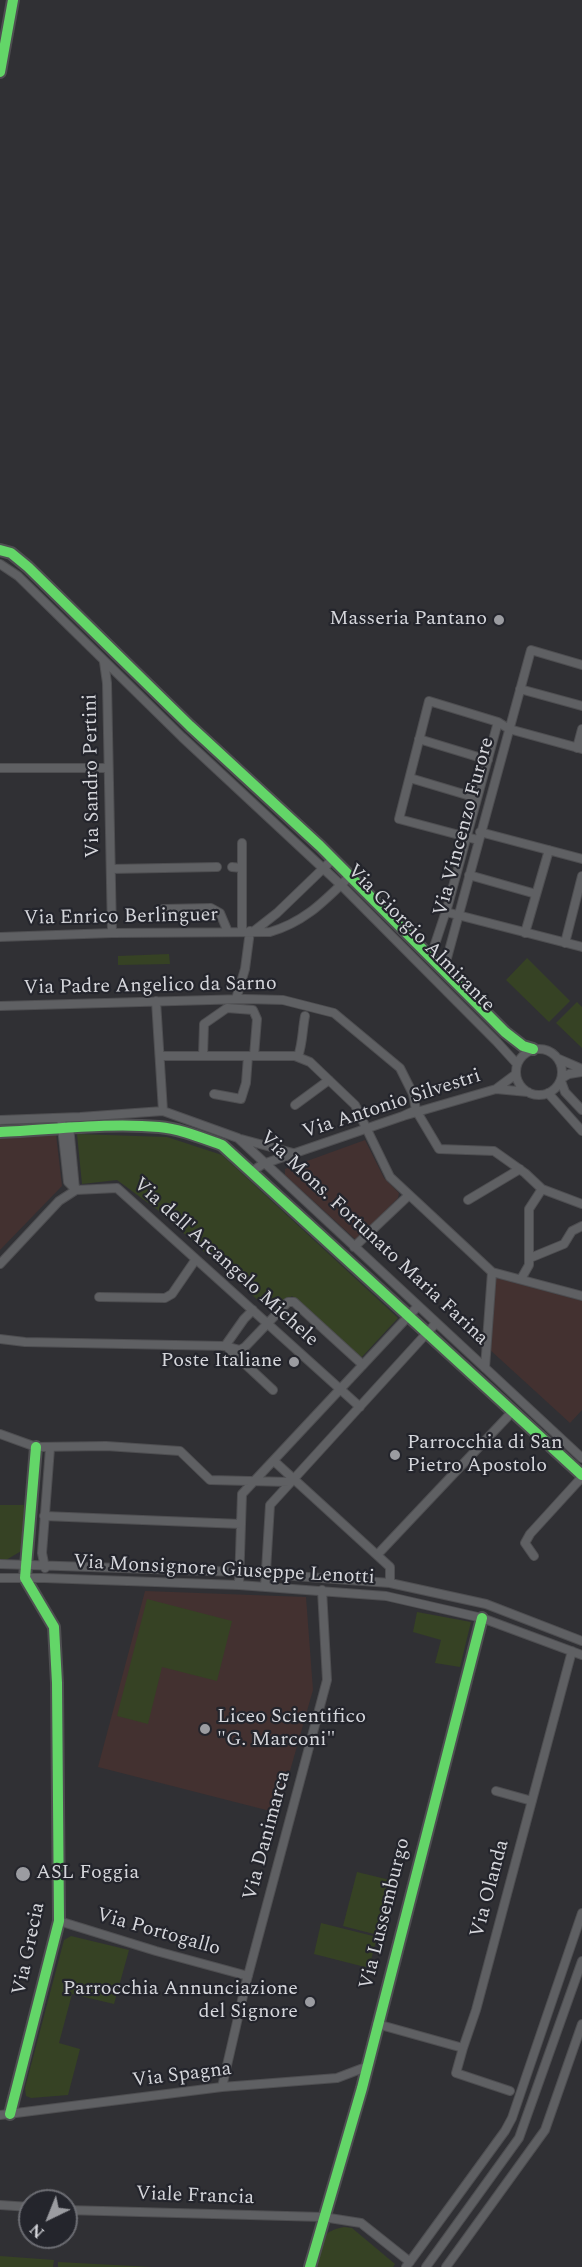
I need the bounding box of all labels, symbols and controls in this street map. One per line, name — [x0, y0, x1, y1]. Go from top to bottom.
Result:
place label: Masseria Pantano — [329, 608, 487, 632]
marker: Masseria Pantano — [492, 613, 506, 627]
street label: Via Sandro Pertini — [80, 694, 106, 858]
street label: Via Vincenzo Furore — [430, 735, 500, 919]
street label: Via Giorgio Almirante — [341, 860, 499, 1018]
street label: Via Enrico Berlinguer — [24, 904, 218, 932]
street label: Via Padre Angelico da Sarno — [23, 973, 277, 1001]
street label: Via Antonio Silvestri — [300, 1065, 484, 1145]
street label: Via Mons. Fortunato Maria Farina — [254, 1127, 492, 1351]
street label: Via dell'Arcangelo Michele — [127, 1173, 323, 1353]
place label: Poste Italiane — [161, 1350, 282, 1374]
marker: Poste Italiane — [287, 1355, 301, 1369]
place label: Parrocchia di San Pietro Apostolo — [407, 1432, 563, 1479]
marker: Parrocchia di San Pietro Apostolo — [388, 1448, 402, 1462]
street label: Via Monsignore Giuseppe Lenotti — [73, 1551, 375, 1591]
place label: Liceo Scientifico "G. Marconi" — [217, 1706, 366, 1753]
marker: Liceo Scientifico "G. Marconi" — [198, 1722, 212, 1736]
street label: Via Danimarca — [239, 1769, 297, 1903]
street label: Via Lussemburgo — [356, 1836, 416, 1992]
street label: Via Olanda — [466, 1837, 516, 1941]
place label: ASL Foggia — [36, 1862, 139, 1886]
marker: ASL Foggia — [14, 1865, 32, 1883]
street label: Via Grecia — [8, 1900, 52, 1998]
street label: Via Portogallo — [93, 1904, 223, 1962]
place label: Parrocchia Annunciazione del Signore — [63, 1978, 298, 2025]
marker: Parrocchia Annunciazione del Signore — [303, 1995, 317, 2009]
street label: Via Spagna — [131, 2058, 233, 2094]
street label: Viale Francia — [136, 2183, 254, 2211]
north arrow — [18, 2189, 78, 2249]
text: N — [24, 2217, 50, 2244]

